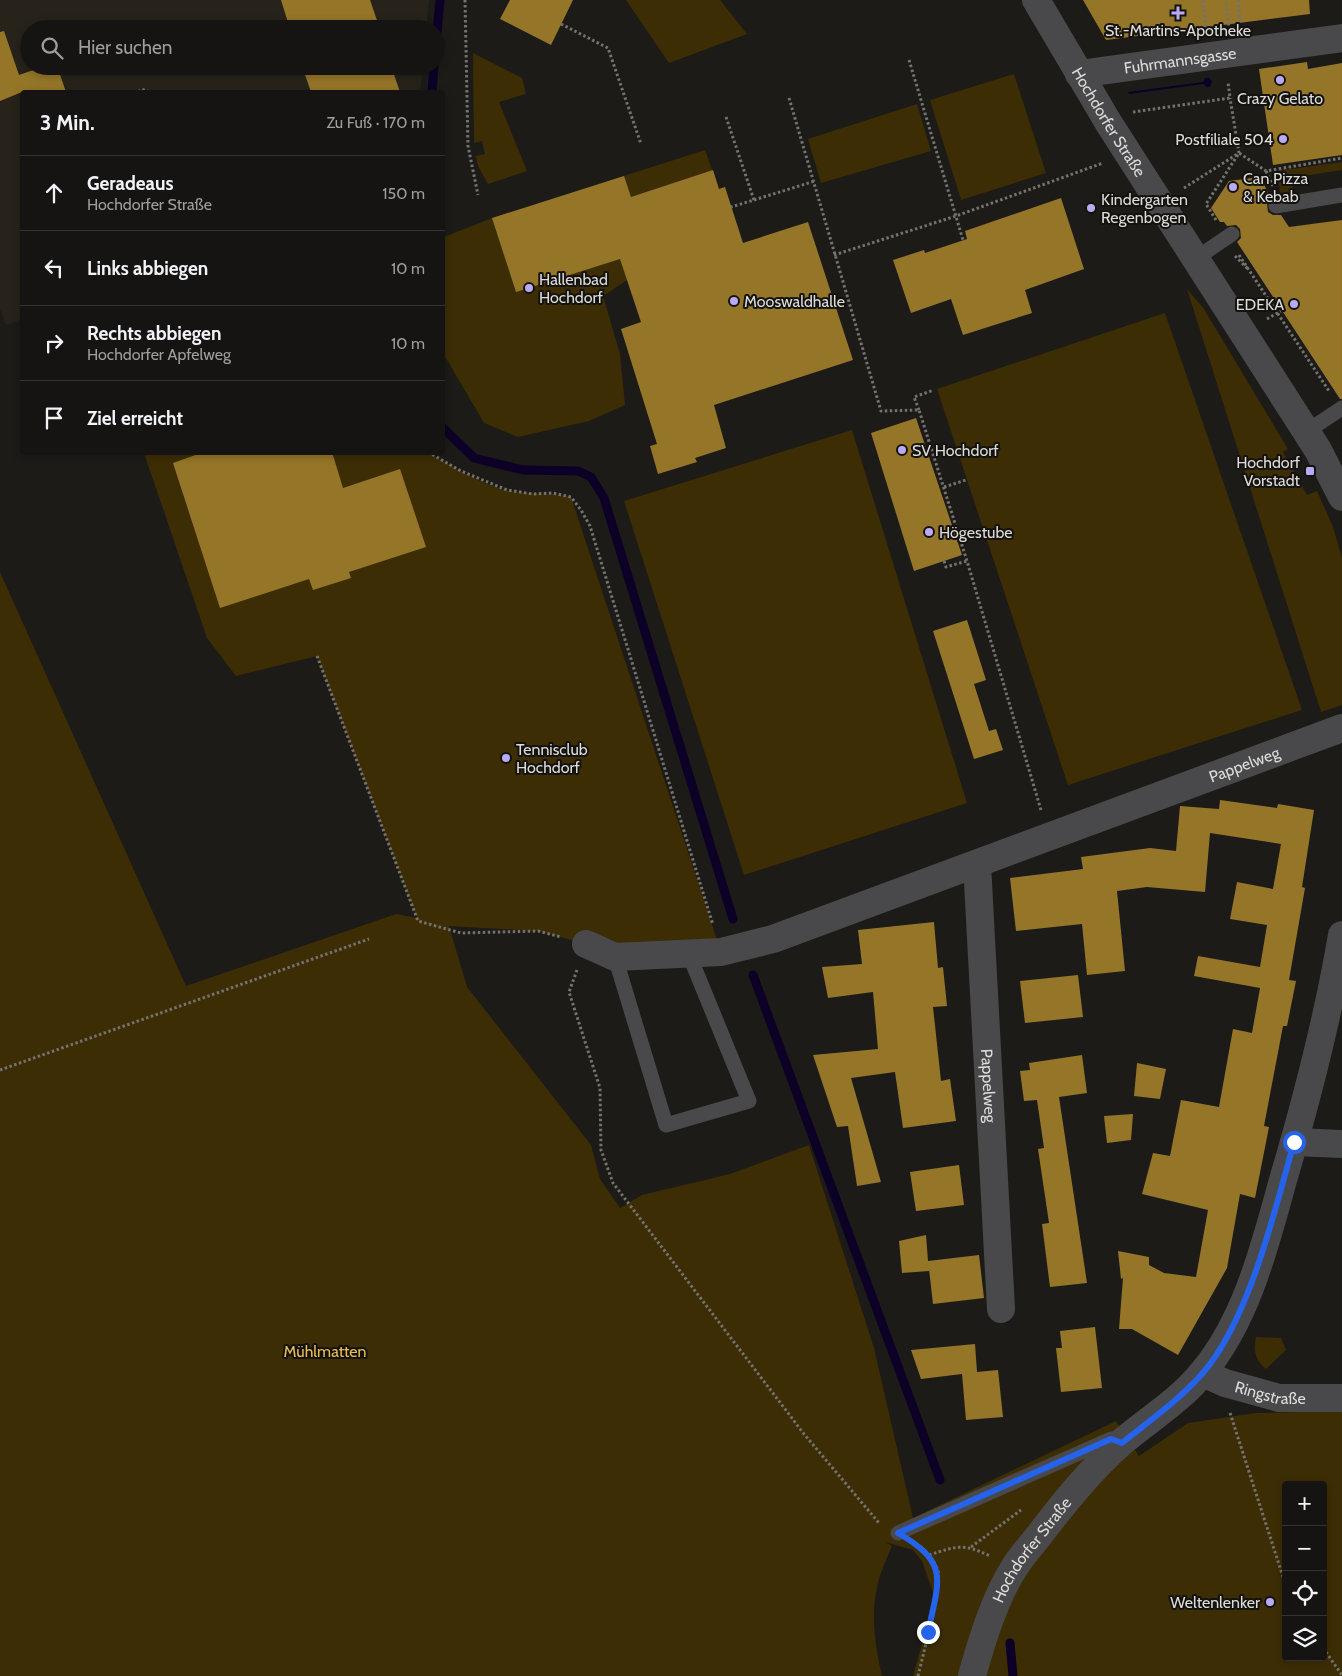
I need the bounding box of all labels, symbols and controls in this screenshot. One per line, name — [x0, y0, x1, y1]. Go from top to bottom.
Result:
marker: St.-Martins-Apotheke — [1172, 7, 1184, 19]
search box — [20, 20, 445, 75]
place label: St.-Martins-Apotheke — [1105, 21, 1251, 40]
icon: search — [38, 34, 66, 62]
text: Hier suchen — [78, 36, 172, 59]
street label: Fuhrmannsgasse — [1123, 43, 1237, 77]
street label: Hochdorfer Straße — [1068, 64, 1150, 180]
marker: Crazy Gelato — [1274, 74, 1286, 86]
place label: Crazy Gelato — [1237, 89, 1323, 108]
text: 3 Min. — [40, 110, 95, 135]
text: Zu Fuß · 170 m — [326, 113, 425, 132]
place label: Postfiliale 504 — [1175, 130, 1273, 149]
marker: Postfiliale 504 — [1277, 133, 1289, 145]
place label: Can Pizza & Kebab — [1243, 169, 1309, 206]
text: Geradeaus — [87, 172, 173, 195]
icon: ahead — [40, 179, 68, 207]
marker: Can Pizza & Kebab — [1227, 181, 1239, 193]
text: 150 m — [382, 184, 425, 203]
place label: Kindergarten Regenbogen — [1101, 190, 1188, 227]
text: Hochdorfer Straße — [87, 195, 212, 214]
marker: Kindergarten Regenbogen — [1085, 202, 1097, 214]
icon: left — [40, 254, 68, 282]
text: Links abbiegen — [87, 257, 208, 280]
text: 10 m — [391, 259, 425, 278]
place label: Hallenbad Hochdorf — [539, 270, 608, 307]
marker: Hallenbad Hochdorf — [523, 282, 535, 294]
place label: Mooswaldhalle — [744, 292, 845, 311]
marker: Mooswaldhalle — [728, 295, 740, 307]
place label: EDEKA — [1236, 295, 1284, 314]
marker: EDEKA — [1288, 298, 1300, 310]
text: Rechts abbiegen — [87, 322, 221, 345]
icon: right — [40, 329, 68, 357]
text: 10 m — [391, 334, 425, 353]
text: Hochdorfer Apfelweg — [87, 345, 231, 364]
icon: arrive — [40, 404, 68, 432]
text: Ziel erreicht — [87, 407, 183, 430]
place label: SV Hochdorf — [912, 441, 999, 460]
marker: SV Hochdorf — [896, 444, 908, 456]
place label: Hochdorf Vorstadt — [1236, 453, 1301, 490]
marker: Hochdorf Vorstadt — [1304, 465, 1316, 477]
place label: Högestube — [939, 523, 1013, 542]
marker: Högestube — [923, 526, 935, 538]
place label: Tennisclub Hochdorf — [516, 740, 588, 777]
street label: Pappelweg — [1206, 742, 1283, 786]
marker: Tennisclub Hochdorf — [500, 752, 512, 764]
street label: Pappelweg — [977, 1048, 1000, 1124]
route start — [1283, 1131, 1306, 1154]
park label: Mühlmatten — [283, 1342, 367, 1361]
street label: Ringstraße — [1233, 1377, 1306, 1408]
map controls — [1282, 1481, 1327, 1661]
button: + — [1282, 1481, 1327, 1526]
street label: Hochdorfer Straße — [988, 1493, 1075, 1605]
button: − — [1282, 1526, 1327, 1571]
button: locate — [1282, 1571, 1327, 1616]
place label: Weltenlenker — [1170, 1593, 1261, 1612]
marker: Weltenlenker — [1264, 1596, 1276, 1608]
button: layers — [1282, 1616, 1327, 1661]
route end — [917, 1621, 940, 1644]

